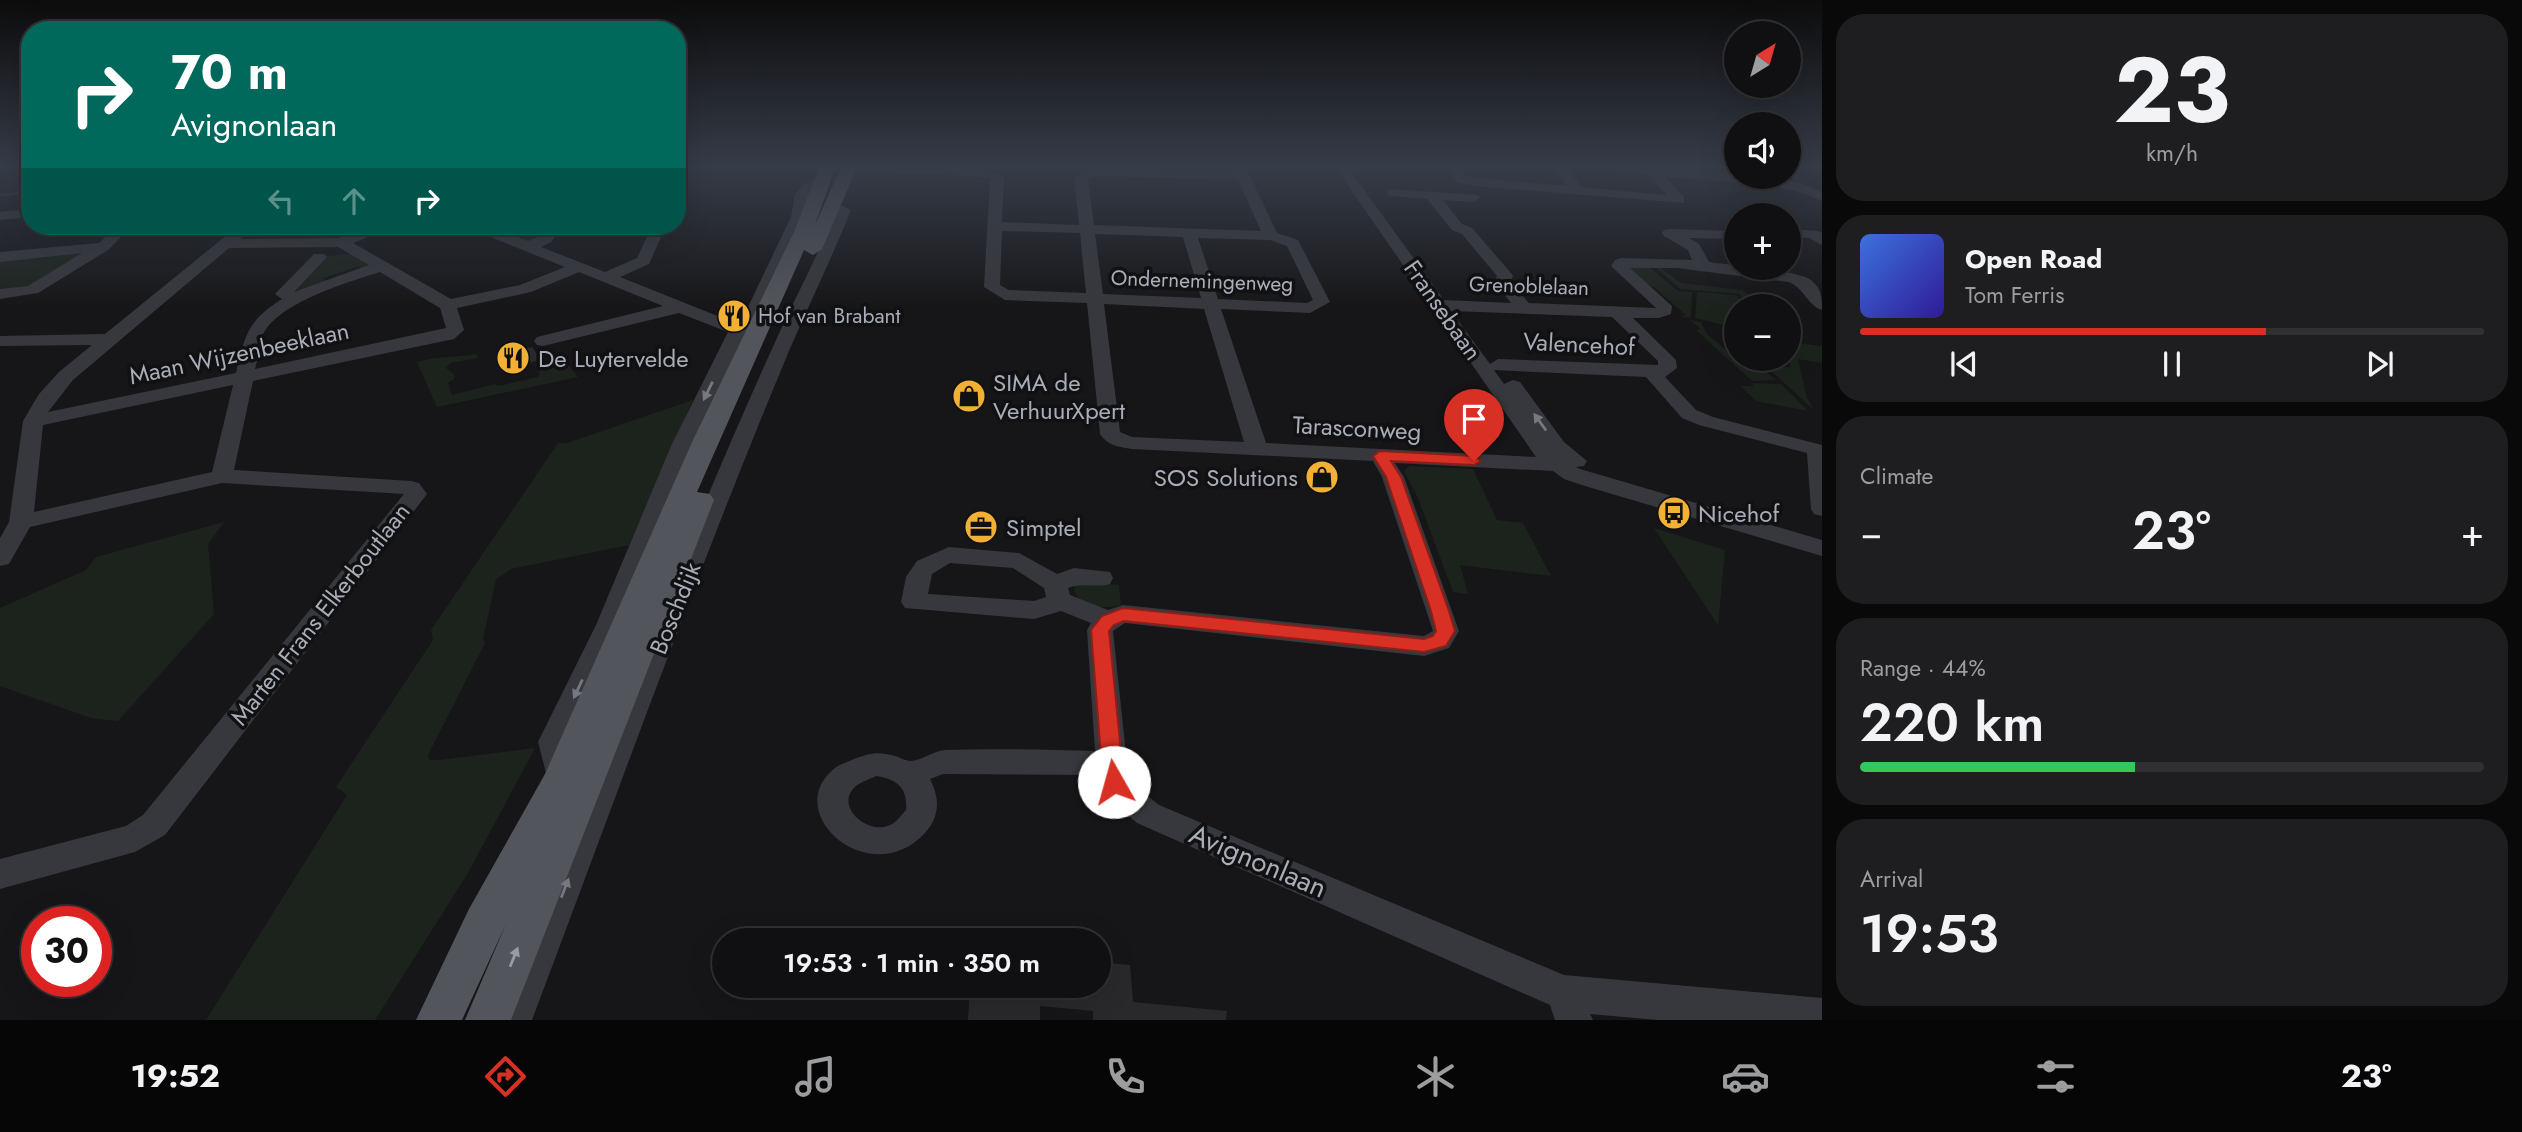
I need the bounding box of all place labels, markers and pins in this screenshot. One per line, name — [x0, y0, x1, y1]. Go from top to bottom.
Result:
restaurant icon: Hof van Brabant — [715, 297, 753, 335]
place label: Hof van Brabant — [758, 301, 901, 331]
restaurant icon: De Luytervelde — [494, 339, 532, 377]
place label: De Luytervelde — [538, 341, 689, 376]
place label: SIMA de VerhuurXpert — [993, 365, 1125, 428]
shop icon: SIMA de VerhuurXpert — [950, 377, 988, 415]
pin — [1444, 389, 1504, 461]
shop icon: SOS Solutions — [1303, 458, 1341, 496]
place label: SOS Solutions — [1154, 460, 1298, 495]
bus stop icon: Nicehof — [1655, 494, 1693, 532]
place label: Nicehof — [1698, 496, 1780, 531]
office icon: Simptel — [962, 508, 1000, 546]
place label: Simptel — [1006, 510, 1081, 545]

